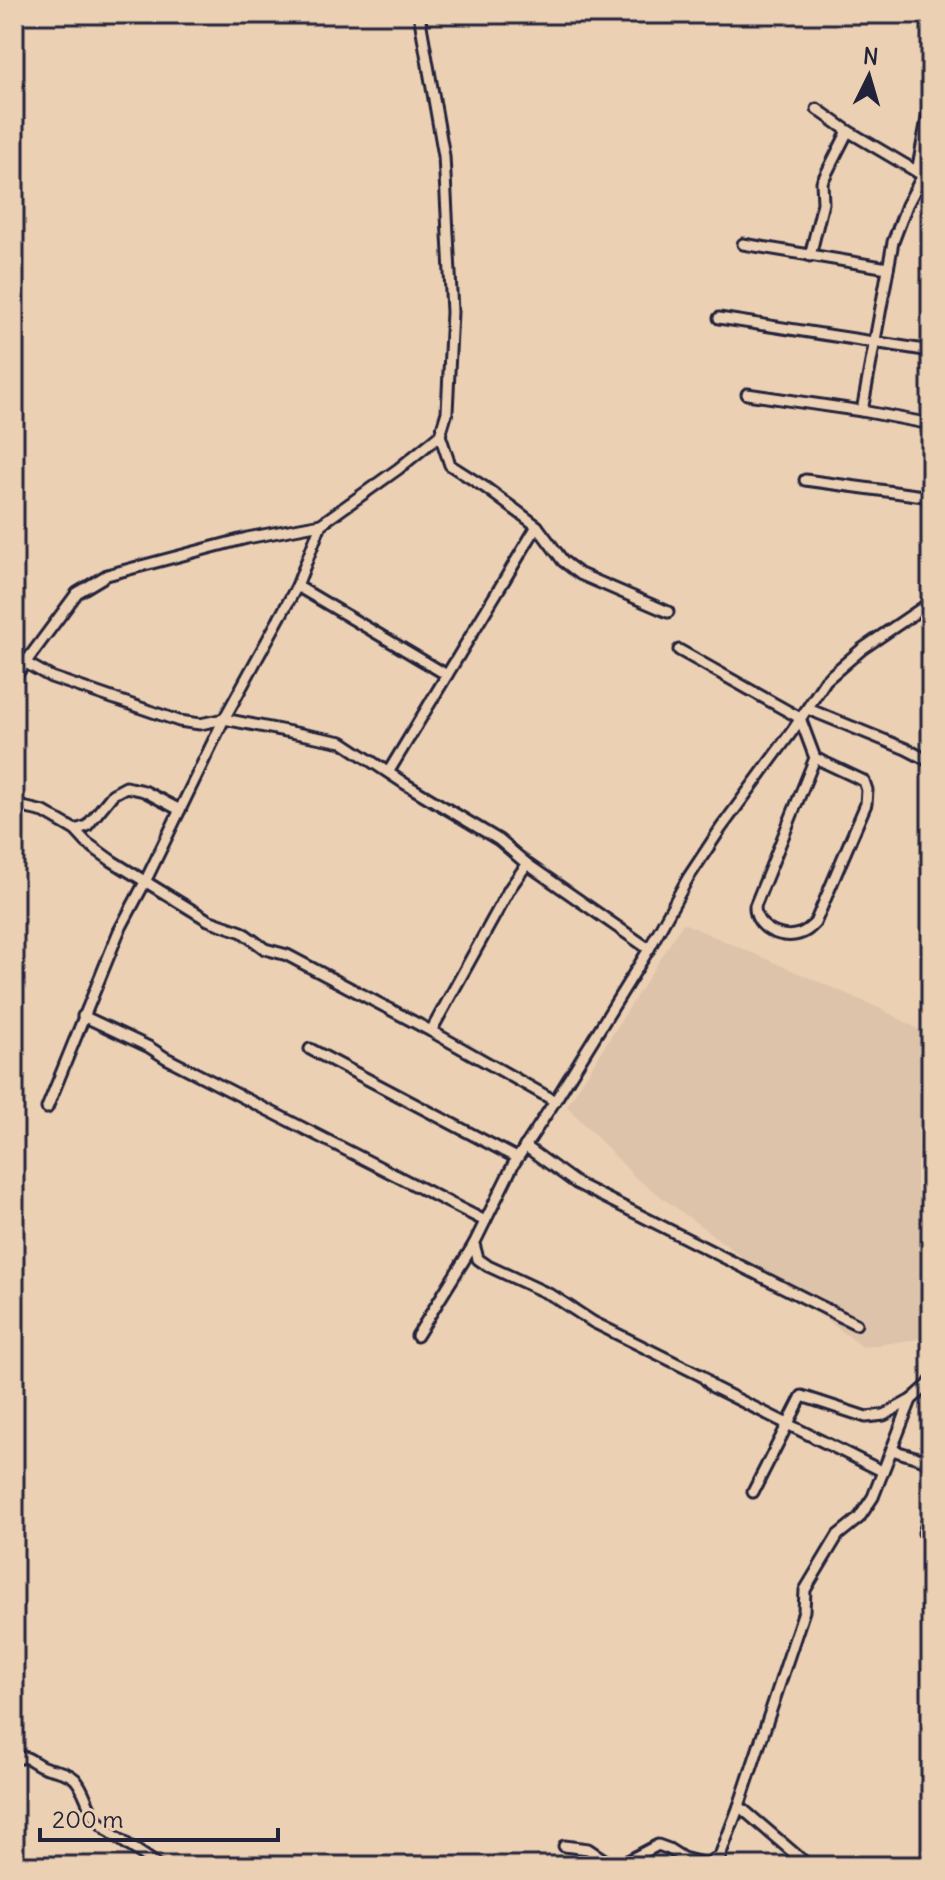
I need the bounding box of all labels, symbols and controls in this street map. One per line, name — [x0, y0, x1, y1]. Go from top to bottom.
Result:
north arrow — [829, 36, 909, 116]
text: N — [862, 41, 880, 71]
scale bar — [40, 1792, 278, 1842]
text: 200 m — [52, 1804, 124, 1834]

